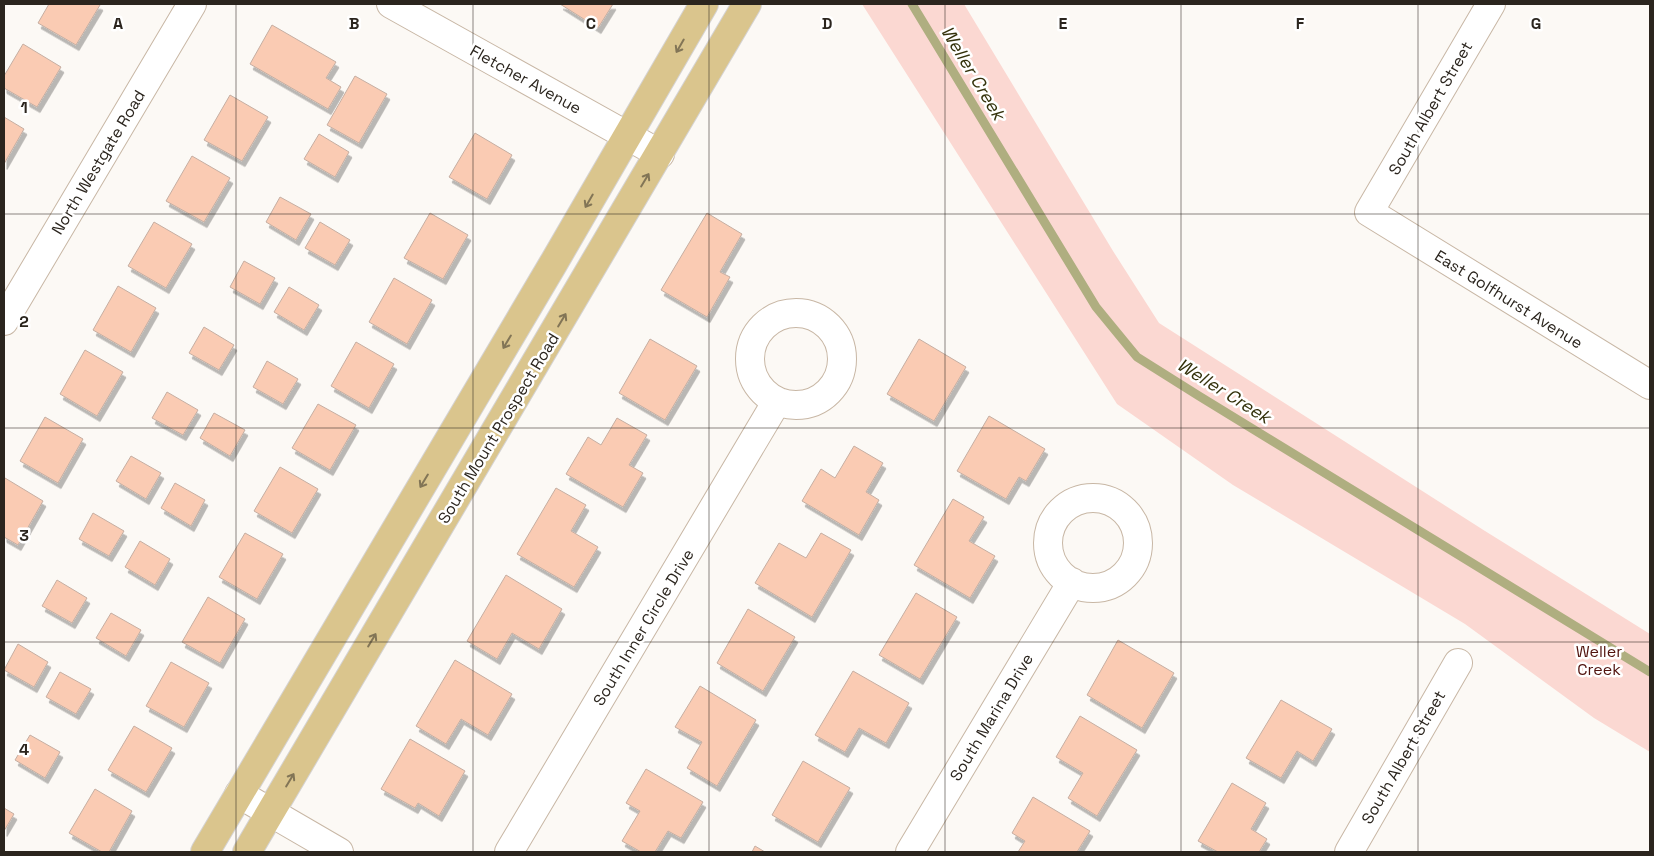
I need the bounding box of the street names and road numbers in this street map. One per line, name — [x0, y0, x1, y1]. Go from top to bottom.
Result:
street label: South Albert Street — [1384, 38, 1477, 179]
street label: Fletcher Avenue — [466, 40, 585, 119]
street label: North Westgate Road — [47, 86, 150, 238]
street label: East Golfhurst Avenue — [1431, 245, 1587, 354]
street label: South Mount Prospect Road — [433, 329, 564, 527]
street label: South Inner Circle Drive — [588, 545, 699, 709]
street label: South Marina Drive — [945, 650, 1038, 785]
street label: South Albert Street — [1357, 687, 1450, 828]

